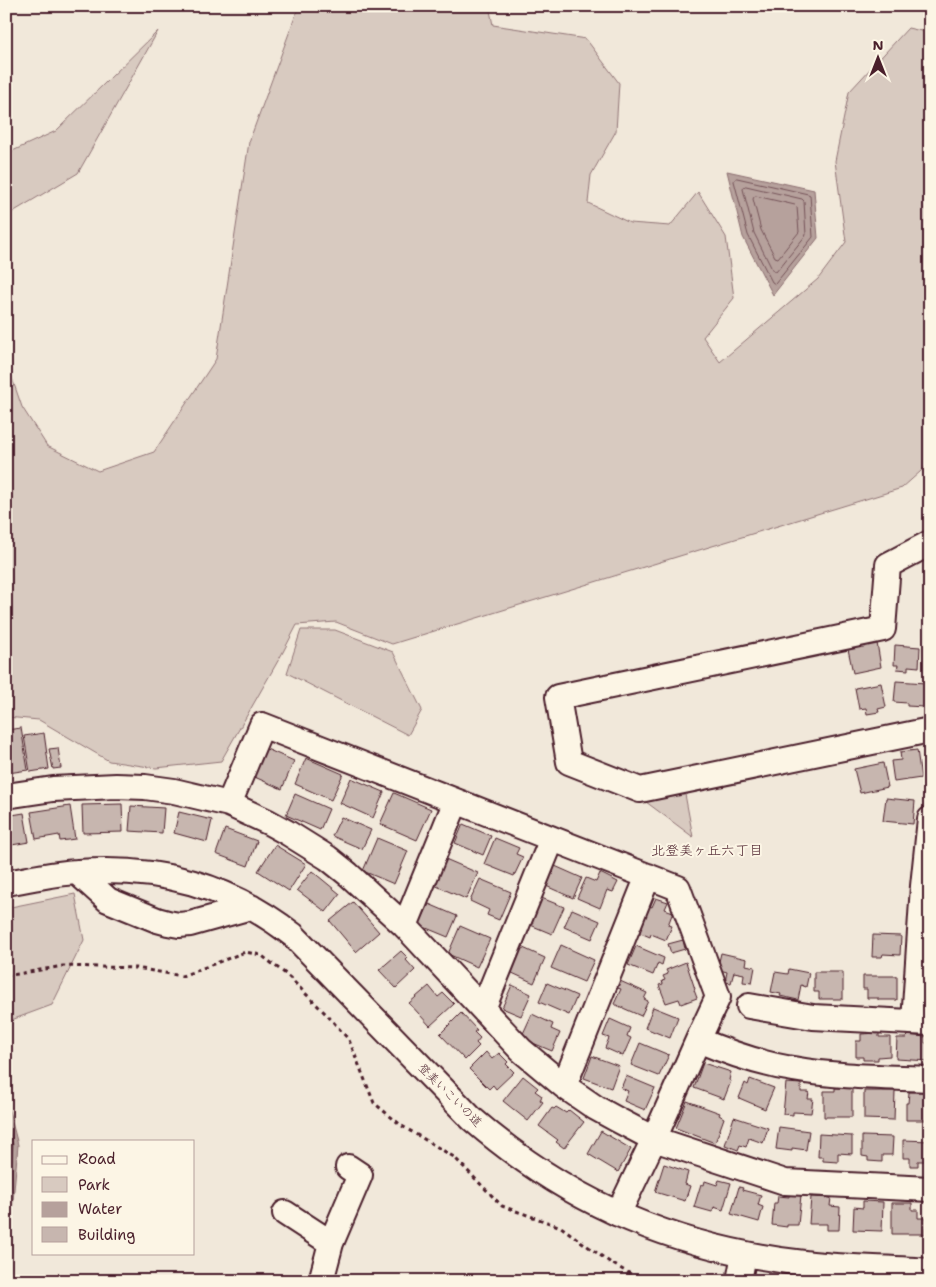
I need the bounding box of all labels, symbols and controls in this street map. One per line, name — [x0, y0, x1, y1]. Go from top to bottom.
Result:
north arrow — [854, 32, 904, 82]
text: N — [872, 36, 884, 54]
district label: 北登美ヶ丘六丁目 — [651, 841, 763, 859]
street label: 登美いこいの道 — [415, 1060, 485, 1130]
legend — [32, 1140, 195, 1254]
text: Road — [78, 1149, 116, 1169]
text: Park — [78, 1175, 110, 1195]
text: Water — [78, 1199, 122, 1219]
text: Building — [78, 1225, 135, 1245]

